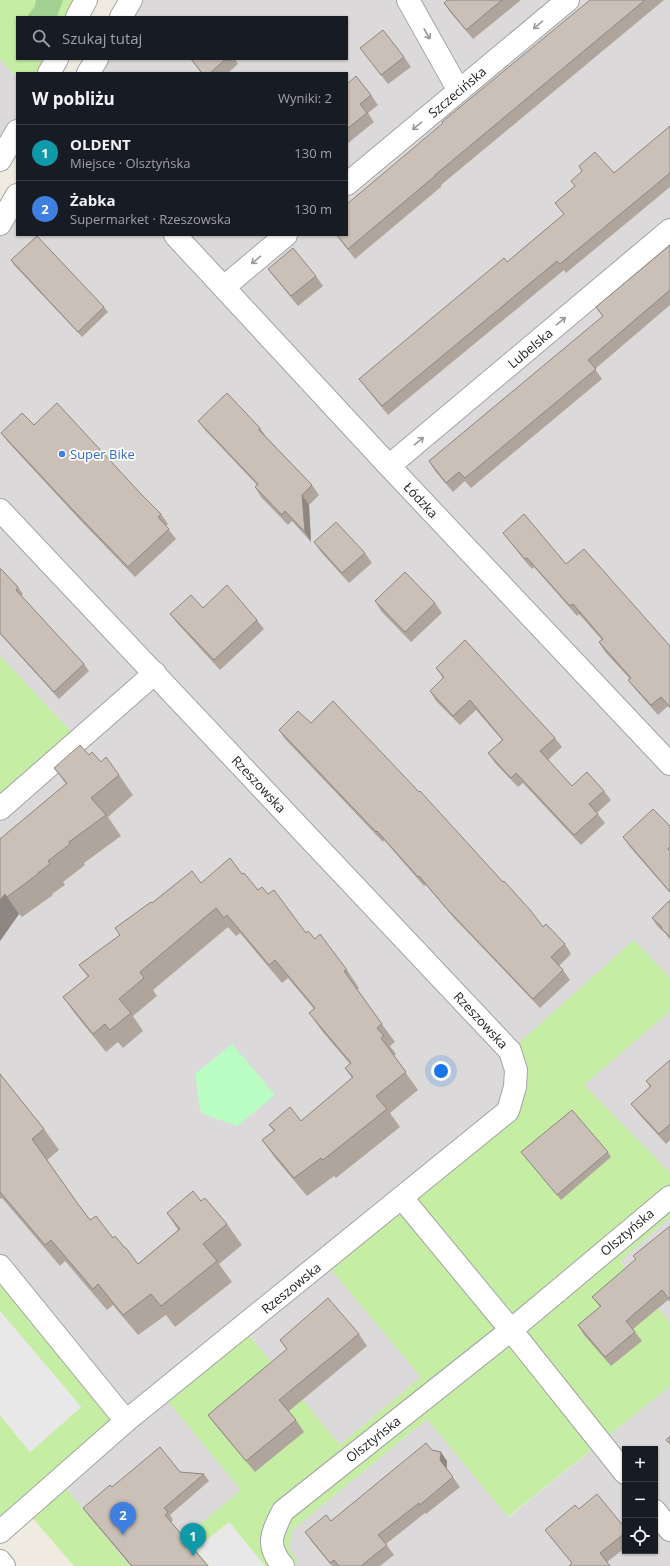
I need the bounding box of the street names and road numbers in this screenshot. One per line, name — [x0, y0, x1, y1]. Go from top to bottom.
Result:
street label: Szczecińska — [424, 62, 490, 122]
street label: Lubelska — [504, 324, 556, 372]
street label: Łódzka — [400, 478, 442, 522]
street label: Rzeszowska — [228, 752, 290, 816]
street label: Rzeszowska — [450, 988, 512, 1052]
street label: Olsztyńska — [596, 1204, 658, 1260]
street label: Rzeszowska — [257, 1258, 325, 1318]
street label: Olsztyńska — [342, 1412, 404, 1466]

